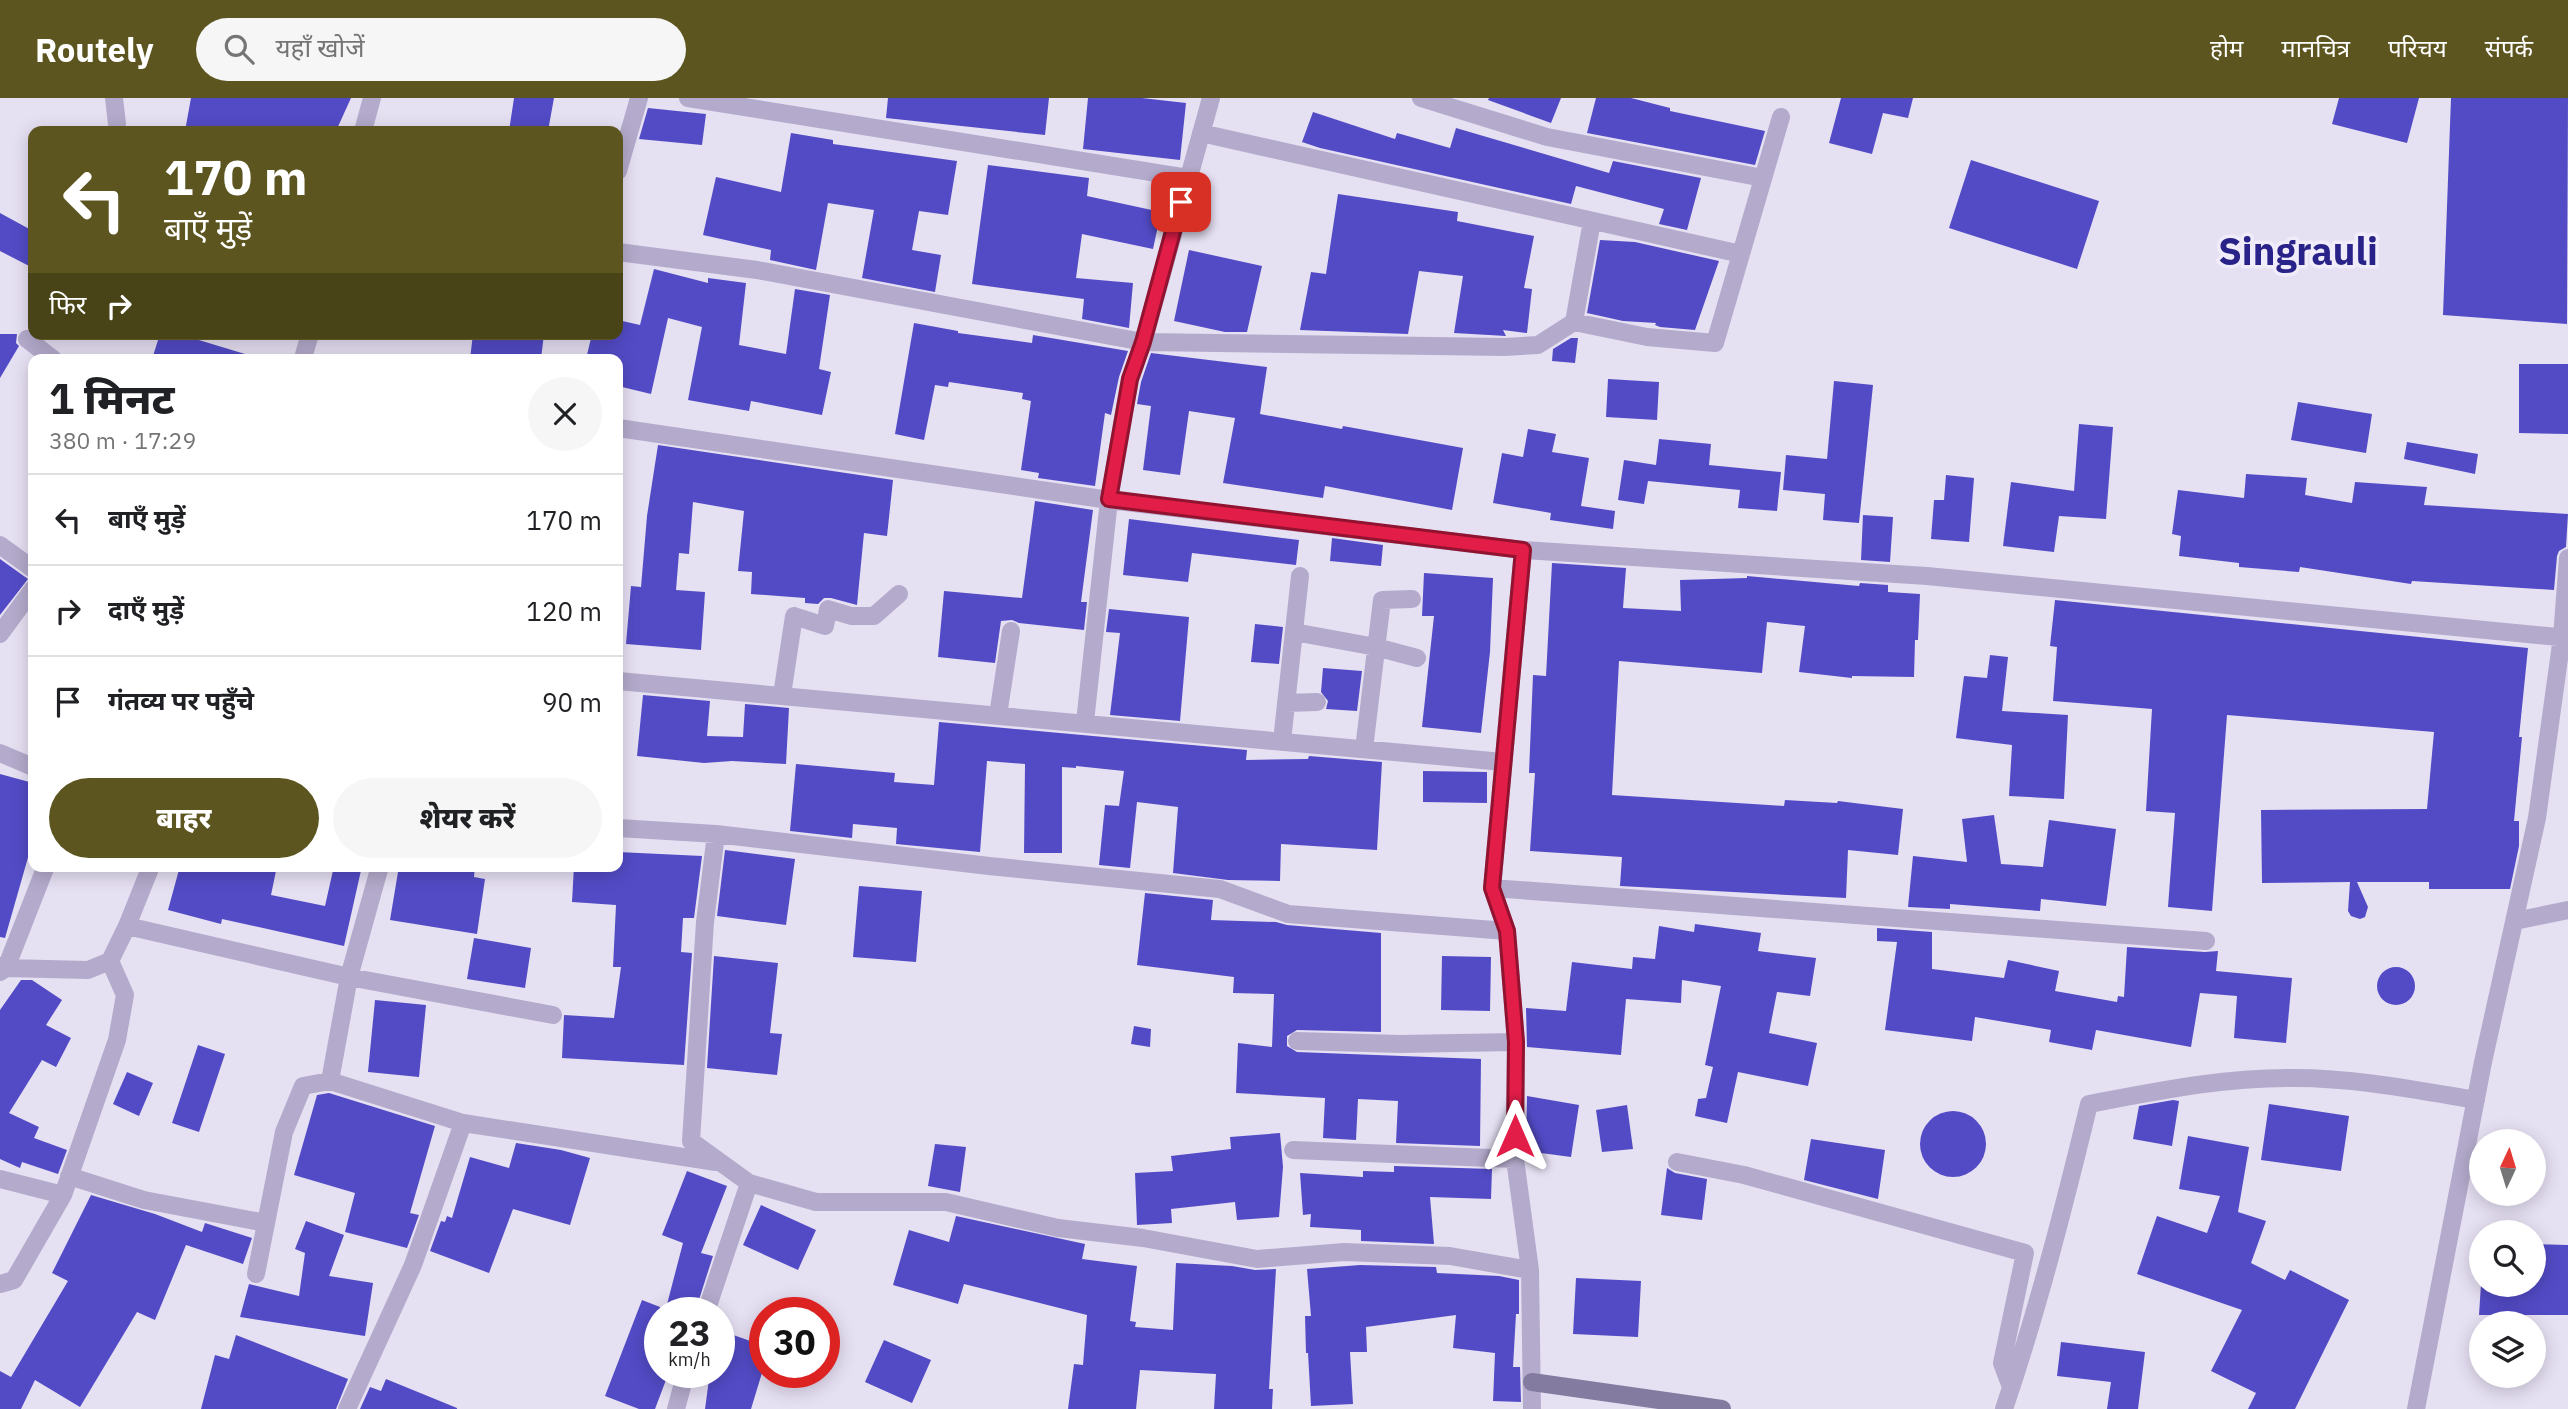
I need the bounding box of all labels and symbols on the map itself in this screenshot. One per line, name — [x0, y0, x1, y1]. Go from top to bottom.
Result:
pin — [1151, 172, 1211, 232]
district label: Singrauli — [2218, 226, 2378, 275]
position arrow — [1478, 1099, 1552, 1173]
north arrow — [2469, 1129, 2546, 1206]
speed limit sign: 30 — [749, 1297, 840, 1388]

